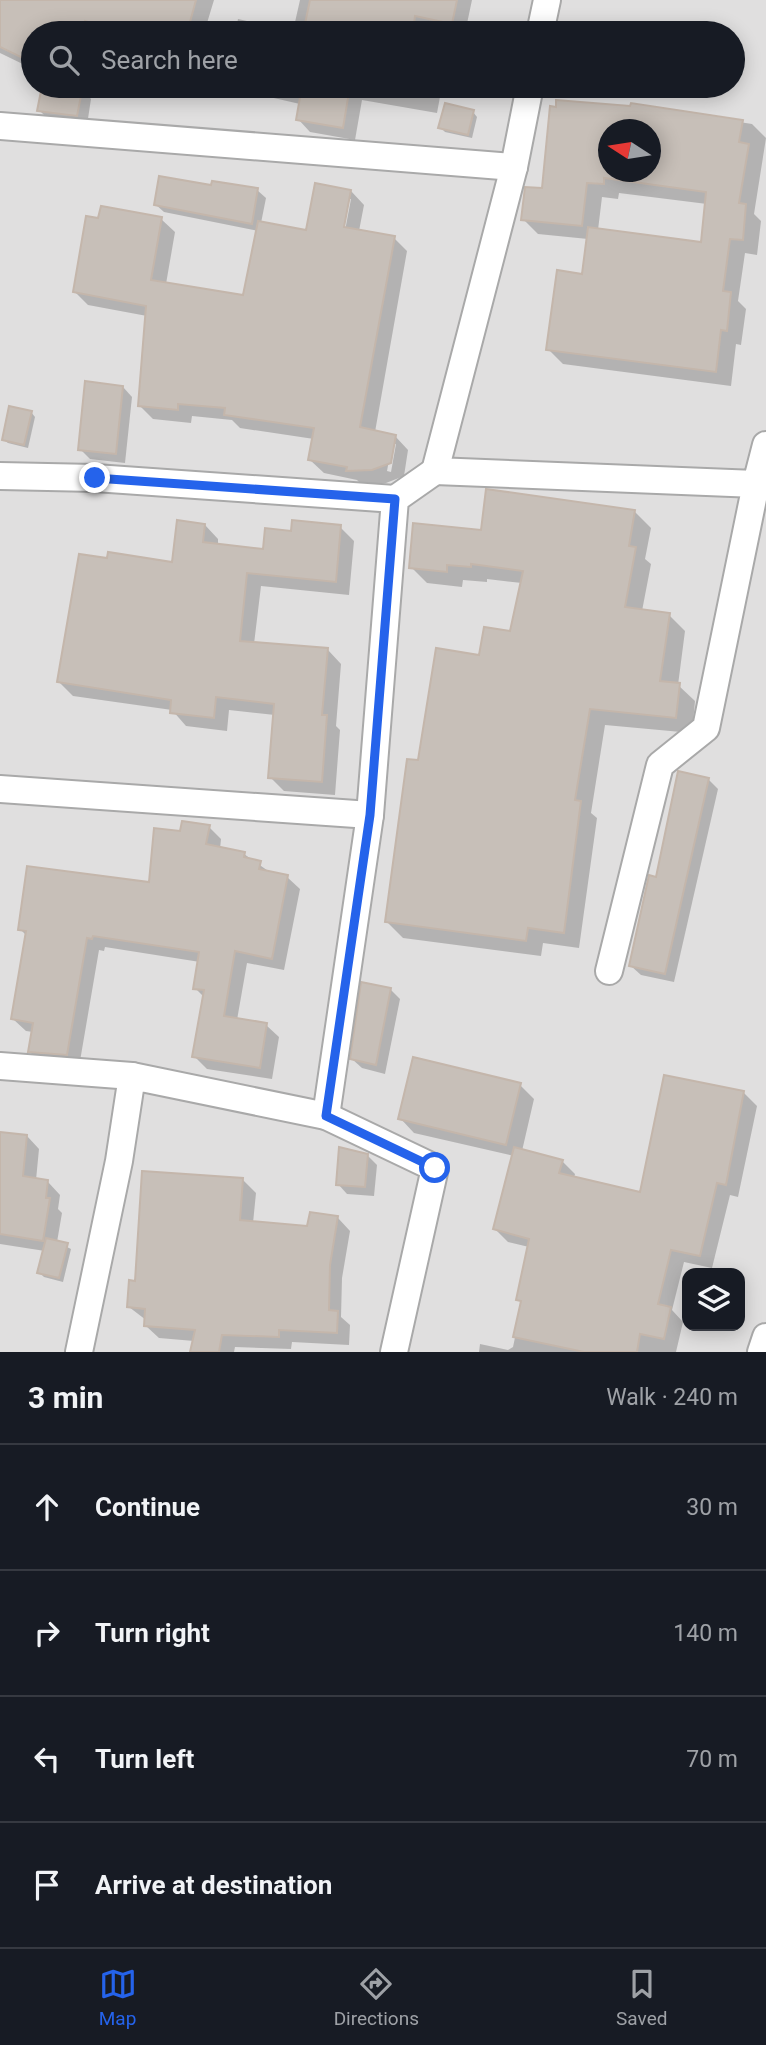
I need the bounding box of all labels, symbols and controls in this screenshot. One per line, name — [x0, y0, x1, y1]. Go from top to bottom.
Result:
search box — [21, 21, 745, 98]
icon: search — [45, 41, 83, 79]
text: Search here — [101, 45, 238, 75]
north arrow — [598, 119, 661, 182]
route end — [79, 462, 110, 493]
route start — [419, 1152, 450, 1183]
map controls — [682, 1268, 745, 1331]
button: layers — [682, 1268, 745, 1331]
text: 3 min — [28, 1380, 103, 1415]
text: Walk · 240 m — [606, 1384, 738, 1411]
icon: ahead — [28, 1488, 66, 1526]
text: Continue — [95, 1492, 200, 1522]
text: 30 m — [686, 1494, 738, 1521]
icon: right — [28, 1614, 66, 1652]
text: Turn right — [95, 1618, 210, 1648]
text: 140 m — [673, 1620, 738, 1647]
icon: left — [28, 1740, 66, 1778]
text: Turn left — [95, 1744, 194, 1774]
text: 70 m — [686, 1746, 738, 1773]
icon: arrive — [28, 1866, 66, 1904]
text: Arrive at destination — [95, 1870, 332, 1900]
tab: Map — [99, 1965, 137, 2030]
tab: Directions — [334, 1965, 419, 2030]
tab: Saved — [616, 1965, 667, 2030]

